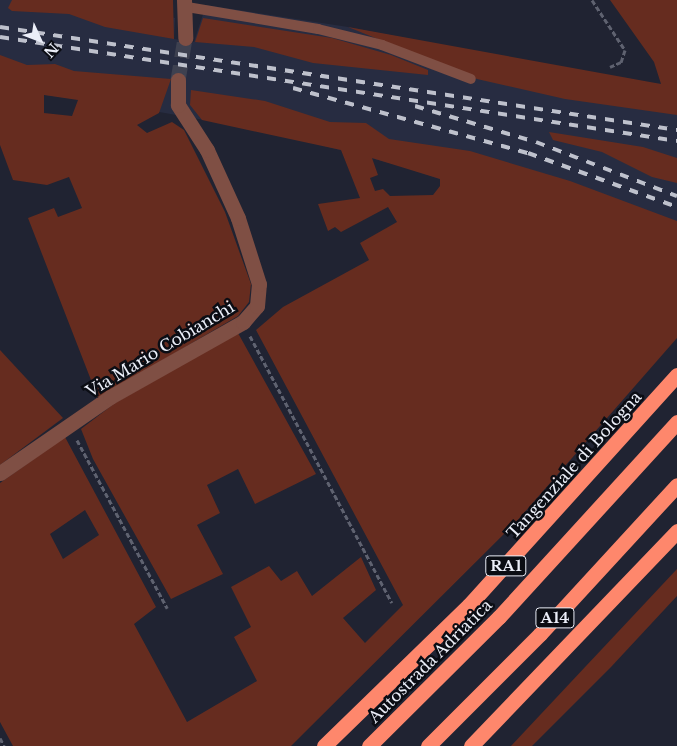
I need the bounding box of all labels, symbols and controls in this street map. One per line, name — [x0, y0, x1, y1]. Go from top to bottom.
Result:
north arrow — [15, 15, 65, 65]
text: N — [40, 39, 62, 61]
street label: Via Mario Cobianchi — [82, 297, 238, 401]
street label: Tangenziale di Bologna — [503, 387, 645, 543]
road number: RA1 — [485, 554, 527, 578]
street label: Autostrada Adriatica — [364, 595, 496, 727]
road number: A14 — [535, 606, 575, 630]

